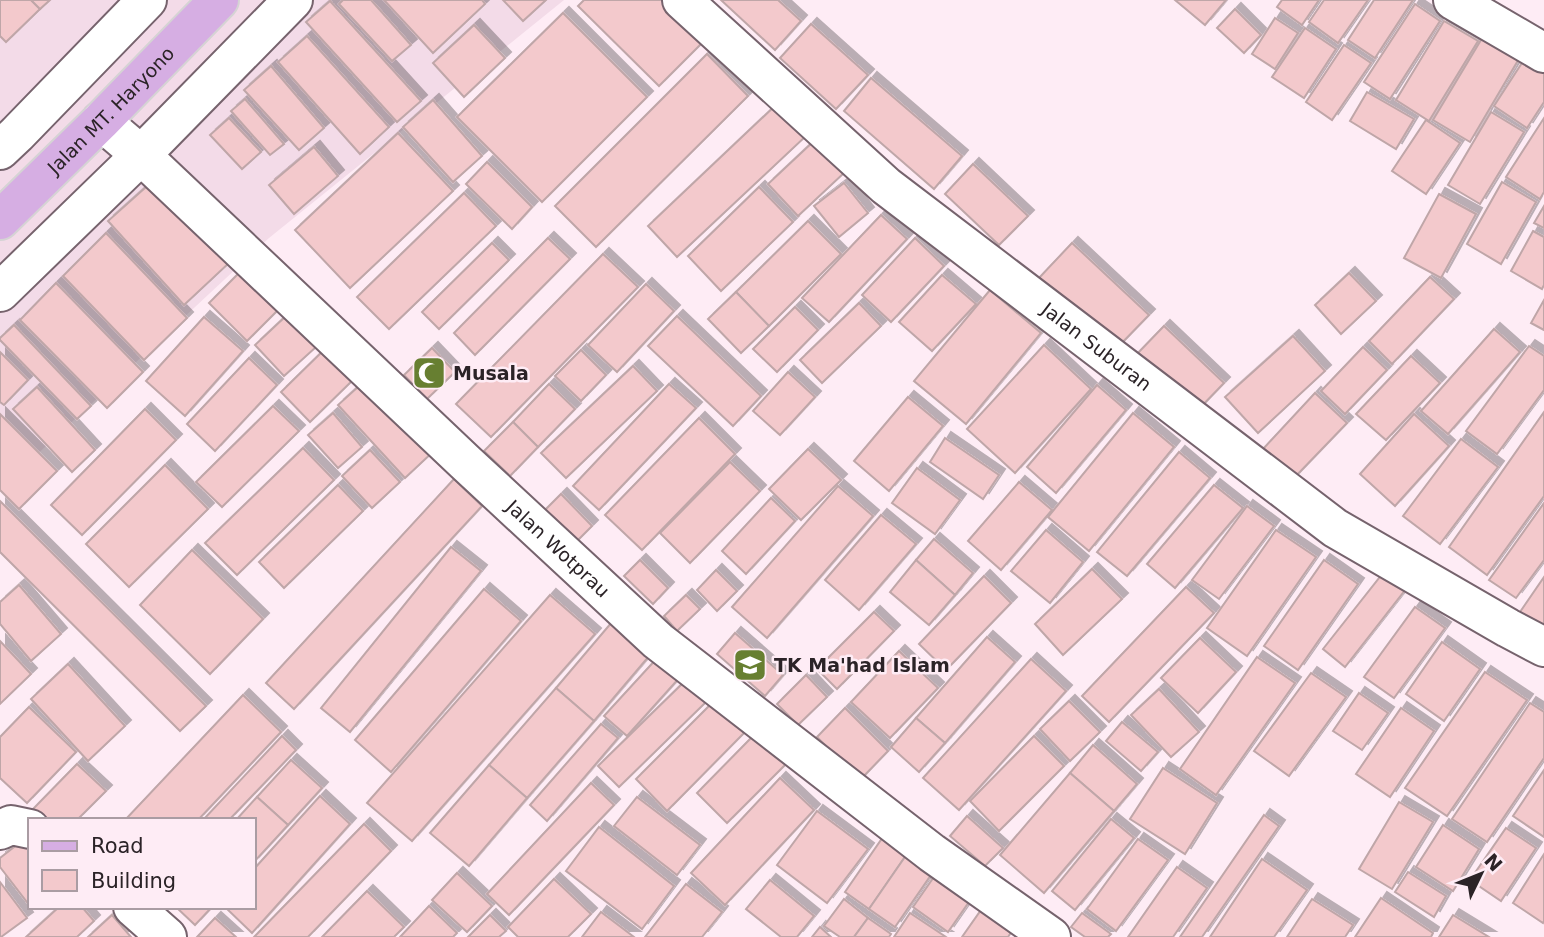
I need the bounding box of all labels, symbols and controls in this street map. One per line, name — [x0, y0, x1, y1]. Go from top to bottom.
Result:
street label: Jalan MT. Haryono — [42, 42, 179, 179]
street label: Jalan Suburan — [1037, 297, 1156, 395]
mosque icon: Musala — [410, 354, 448, 392]
place label: Musala — [453, 362, 529, 384]
street label: Jalan Wotprau — [501, 495, 614, 602]
school or university icon: TK Ma'had Islam — [731, 646, 769, 684]
place label: TK Ma'had Islam — [774, 654, 950, 676]
legend — [28, 818, 256, 909]
text: Road — [91, 834, 144, 858]
north arrow — [1446, 839, 1516, 909]
text: N — [1480, 849, 1507, 876]
text: Building — [91, 869, 176, 893]

